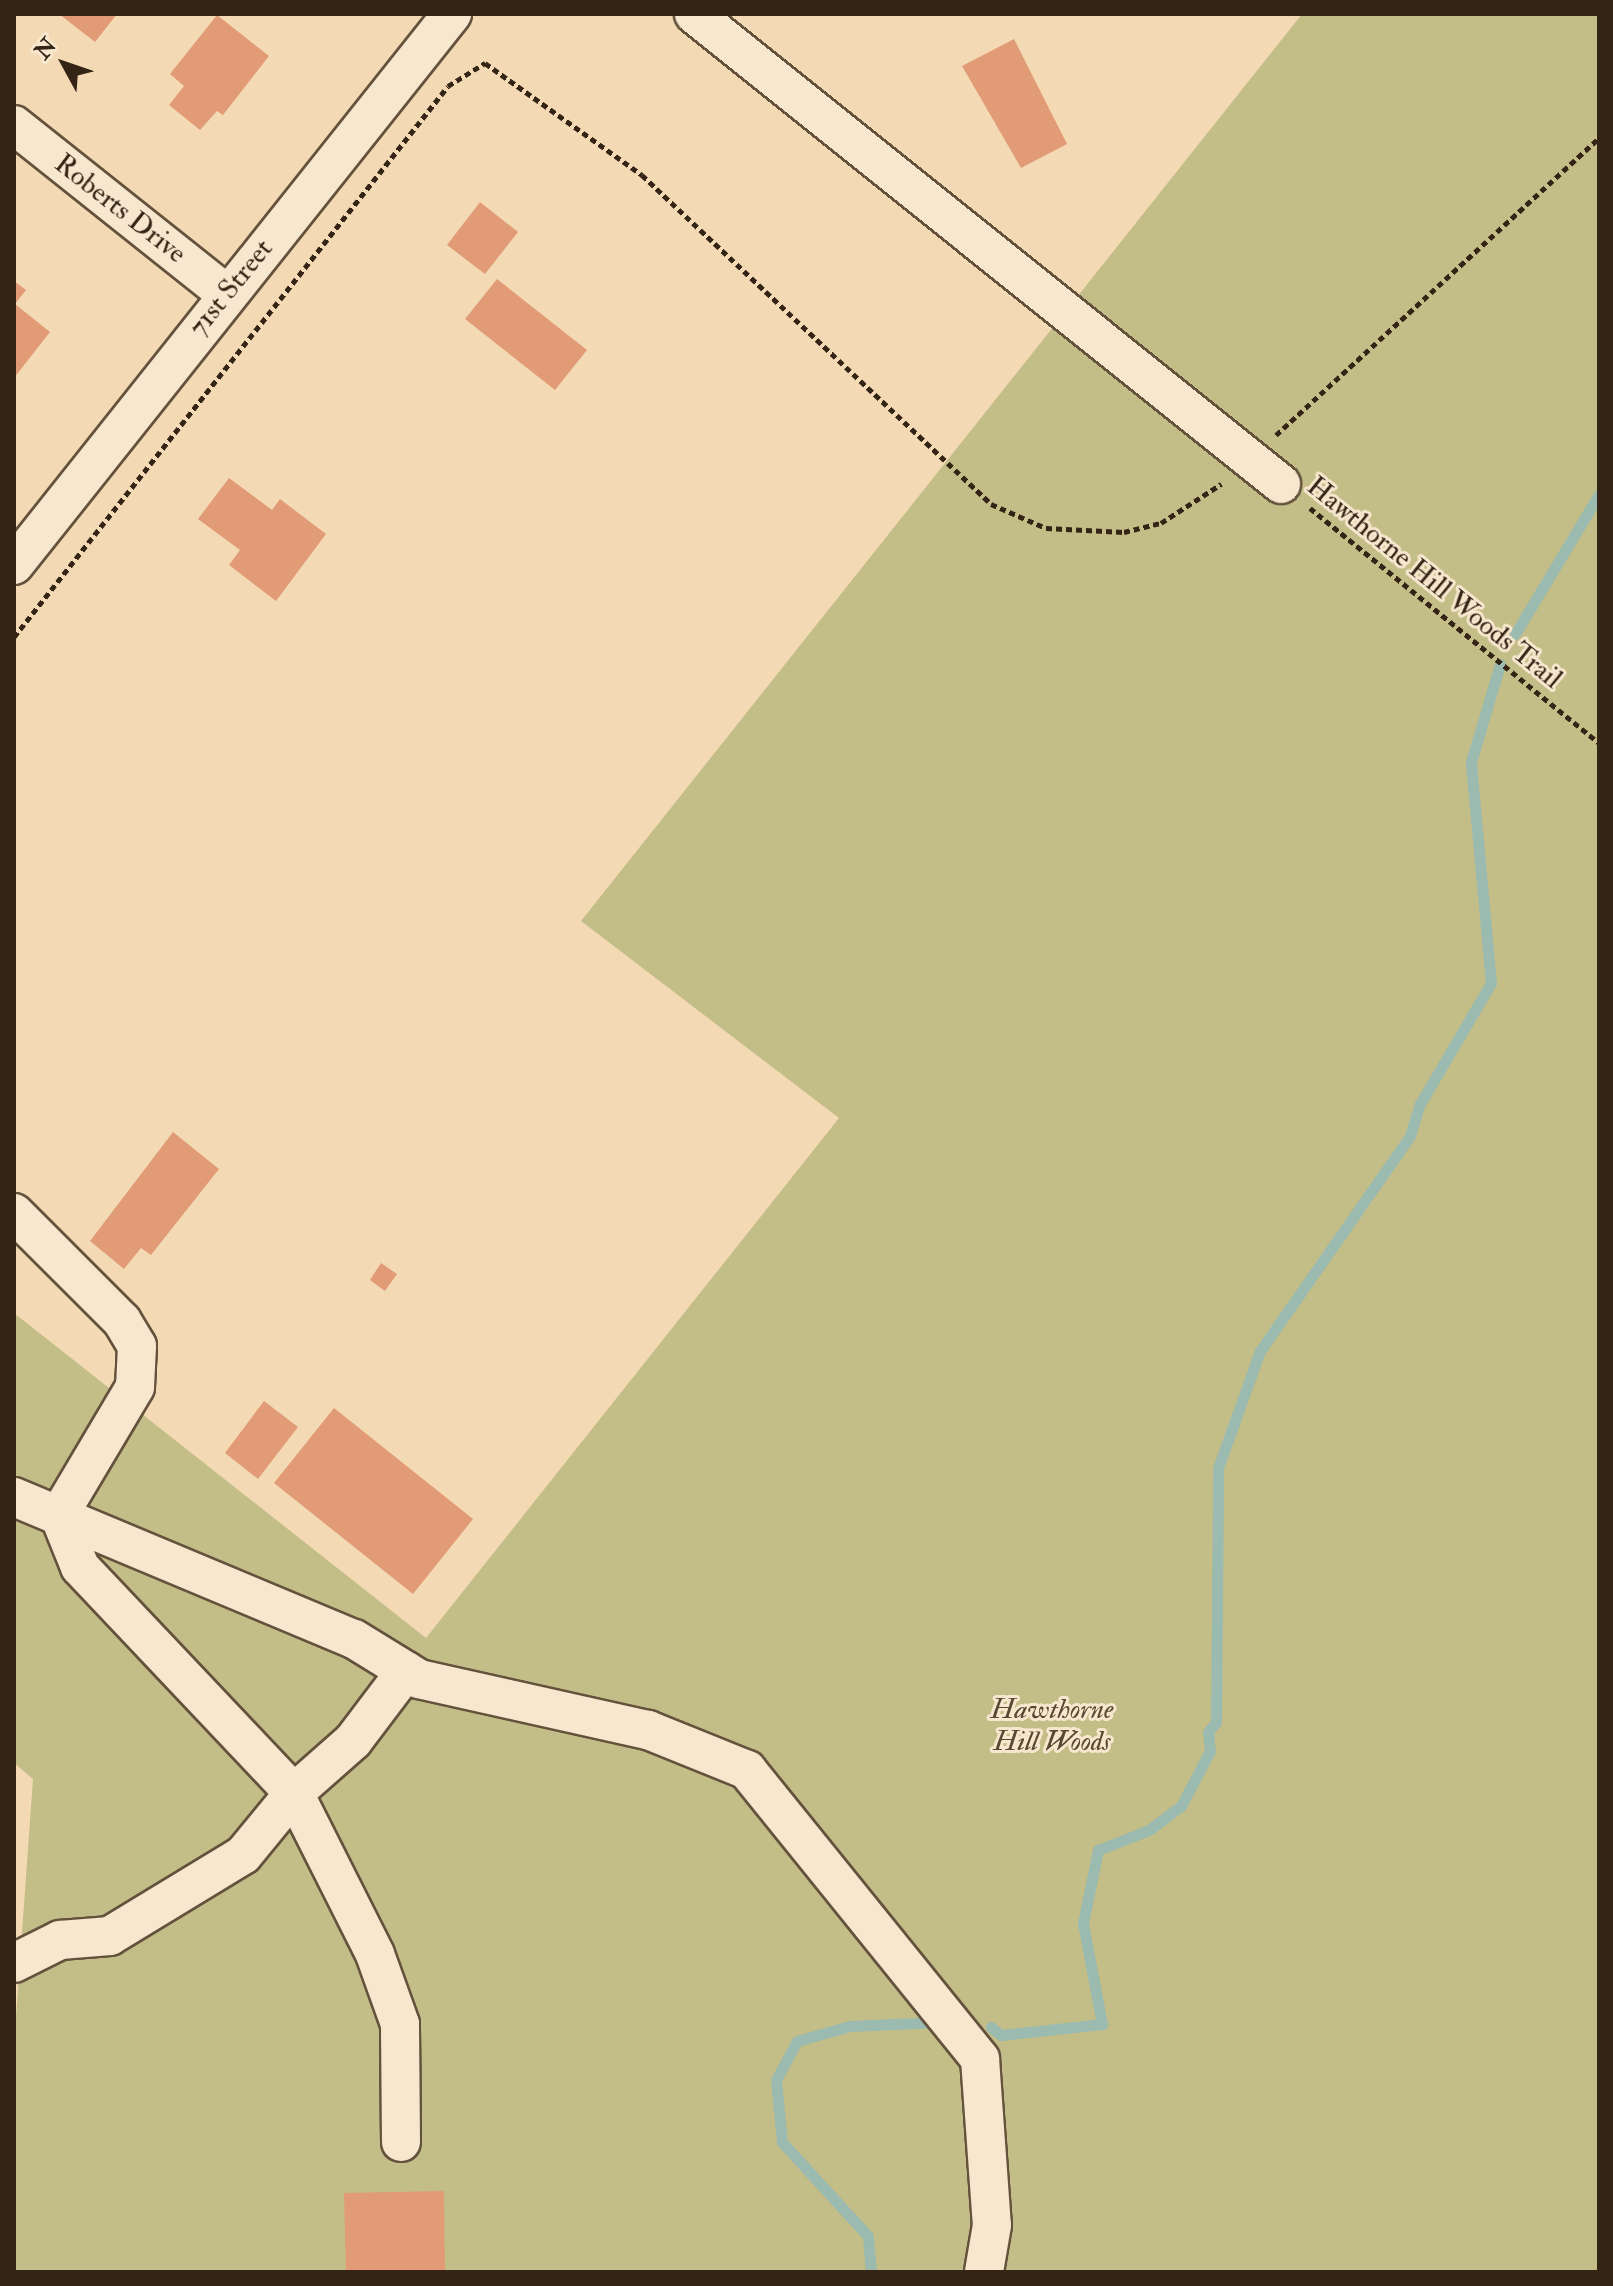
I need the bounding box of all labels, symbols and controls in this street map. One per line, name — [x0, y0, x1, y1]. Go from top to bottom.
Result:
north arrow — [24, 24, 104, 104]
text: N — [29, 32, 63, 65]
street label: Roberts Drive — [47, 147, 193, 271]
street label: 71st Street — [182, 233, 280, 343]
street label: Hawthorne Hill Woods Trail — [1300, 470, 1568, 696]
park label: Hawthorne Hill Woods — [991, 1693, 1113, 1759]

